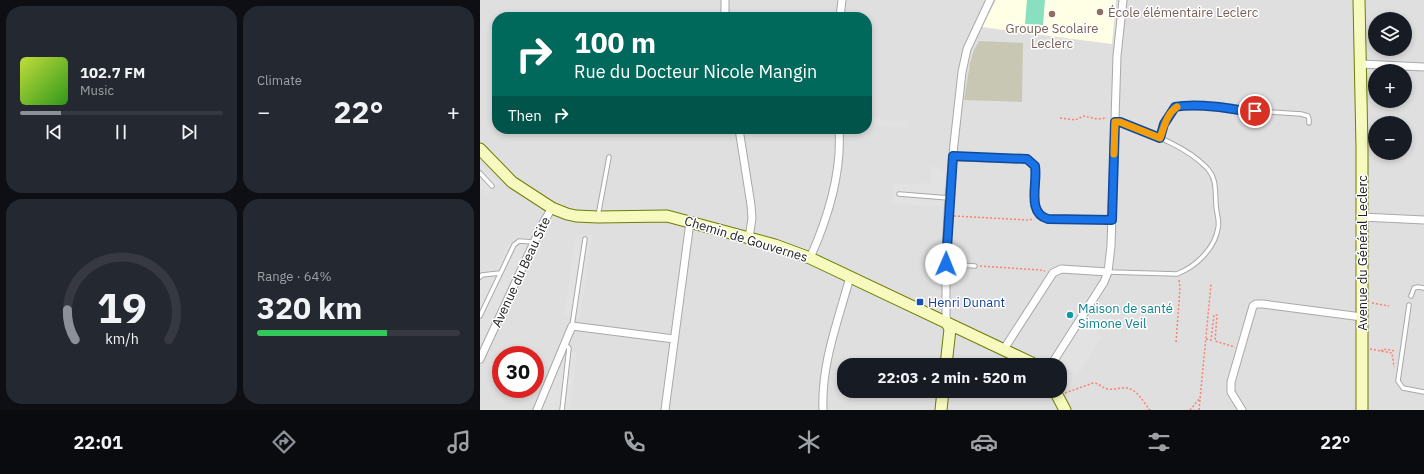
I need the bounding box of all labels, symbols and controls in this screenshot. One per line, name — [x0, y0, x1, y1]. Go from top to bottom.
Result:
place label: École élémentaire Leclerc — [1108, 4, 1259, 21]
marker: École élémentaire Leclerc — [1095, 7, 1105, 17]
marker: Groupe Scolaire Leclerc — [1047, 9, 1057, 19]
map controls — [1368, 12, 1412, 160]
button: layers — [1368, 12, 1412, 56]
place label: Groupe Scolaire Leclerc — [1005, 20, 1099, 52]
text: 100 m — [574, 24, 656, 61]
icon: right — [508, 28, 560, 80]
text: Rue du Docteur Nicole Mangin — [574, 60, 817, 83]
text: 102.7 FM — [80, 63, 145, 82]
button: + — [1368, 64, 1412, 108]
text: Climate — [257, 72, 302, 89]
text: Music — [80, 82, 114, 99]
text: 22° — [333, 92, 384, 131]
pin — [1238, 94, 1272, 128]
text: − — [257, 97, 270, 126]
text: + — [447, 97, 460, 126]
icon: arrive — [1244, 100, 1266, 122]
icon: right — [550, 104, 572, 126]
text: Then — [508, 106, 542, 125]
button: − — [1368, 116, 1412, 160]
icon: previous — [43, 121, 65, 143]
icon: pause — [110, 121, 132, 143]
icon: next — [178, 121, 200, 143]
street label: Avenue du Général Leclerc — [1354, 175, 1371, 331]
street label: Chemin de Gouvernes — [682, 212, 810, 266]
street label: Avenue du Beau Site — [488, 214, 554, 330]
position arrow — [925, 243, 967, 285]
text: Range · 64% — [257, 268, 331, 285]
text: 19 — [97, 279, 146, 333]
text: 320 km — [257, 288, 362, 327]
place label: Henri Dunant — [928, 294, 1005, 311]
marker: Henri Dunant — [915, 297, 925, 307]
place label: Maison de santé Simone Veil — [1078, 300, 1173, 332]
marker: Maison de santé Simone Veil — [1065, 310, 1075, 320]
text: km/h — [105, 328, 138, 347]
speed limit sign: 30 — [492, 346, 544, 398]
text: 22:03 · 2 min · 520 m — [878, 368, 1026, 387]
icon: directions — [270, 428, 298, 456]
icon: music — [445, 428, 473, 456]
icon: phone — [620, 428, 648, 456]
icon: climate — [795, 428, 823, 456]
icon: car — [970, 428, 998, 456]
icon: filters — [1145, 428, 1173, 456]
text: 22:01 — [74, 431, 123, 454]
text: 22° — [1320, 431, 1350, 454]

